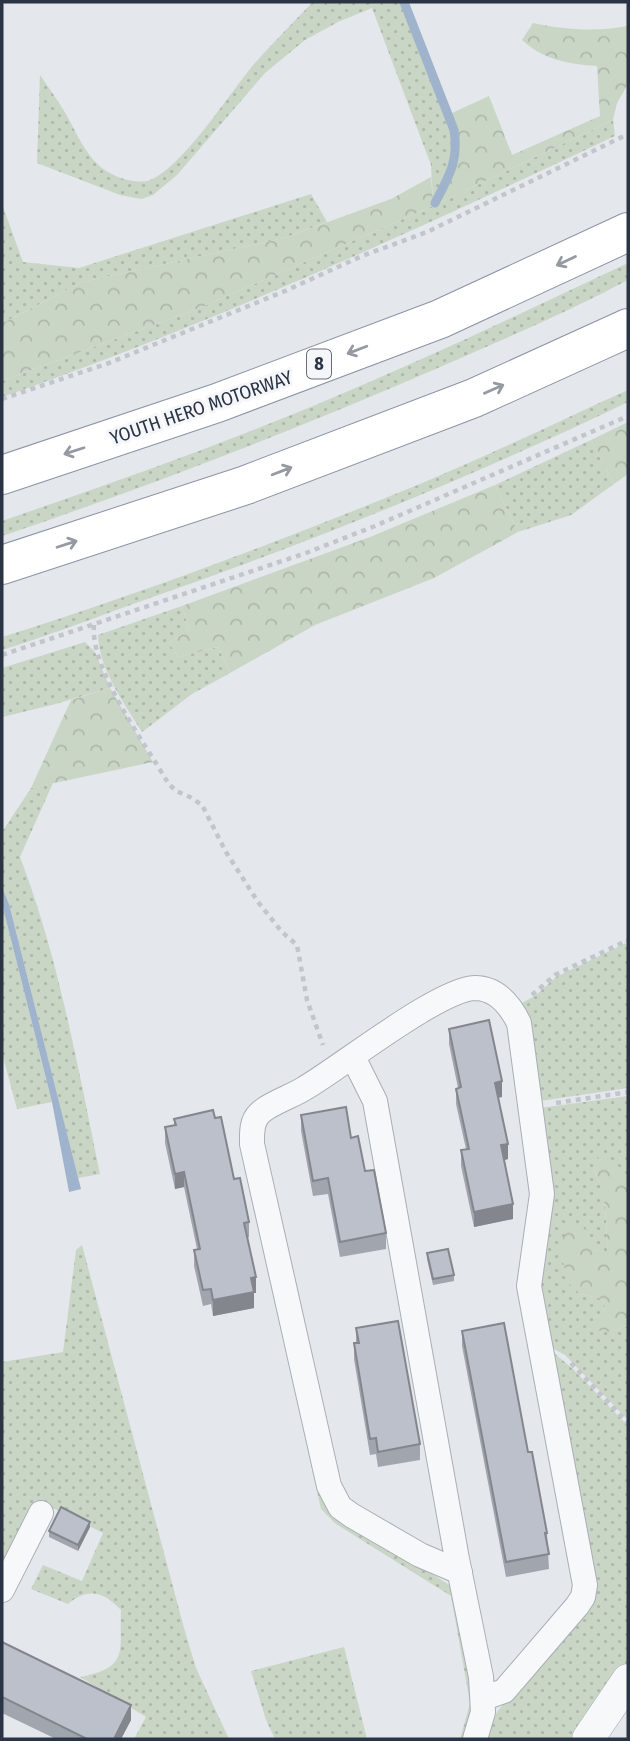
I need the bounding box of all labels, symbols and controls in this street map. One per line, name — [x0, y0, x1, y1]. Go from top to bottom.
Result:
one-way arrow — [556, 255, 577, 268]
one-way arrow — [347, 345, 368, 357]
road number: 8 — [307, 350, 331, 378]
street label: YOUTH HERO MOTORWAY — [107, 365, 296, 450]
one-way arrow — [483, 382, 504, 395]
one-way arrow — [63, 446, 85, 458]
one-way arrow — [271, 464, 293, 477]
one-way arrow — [55, 537, 77, 550]

